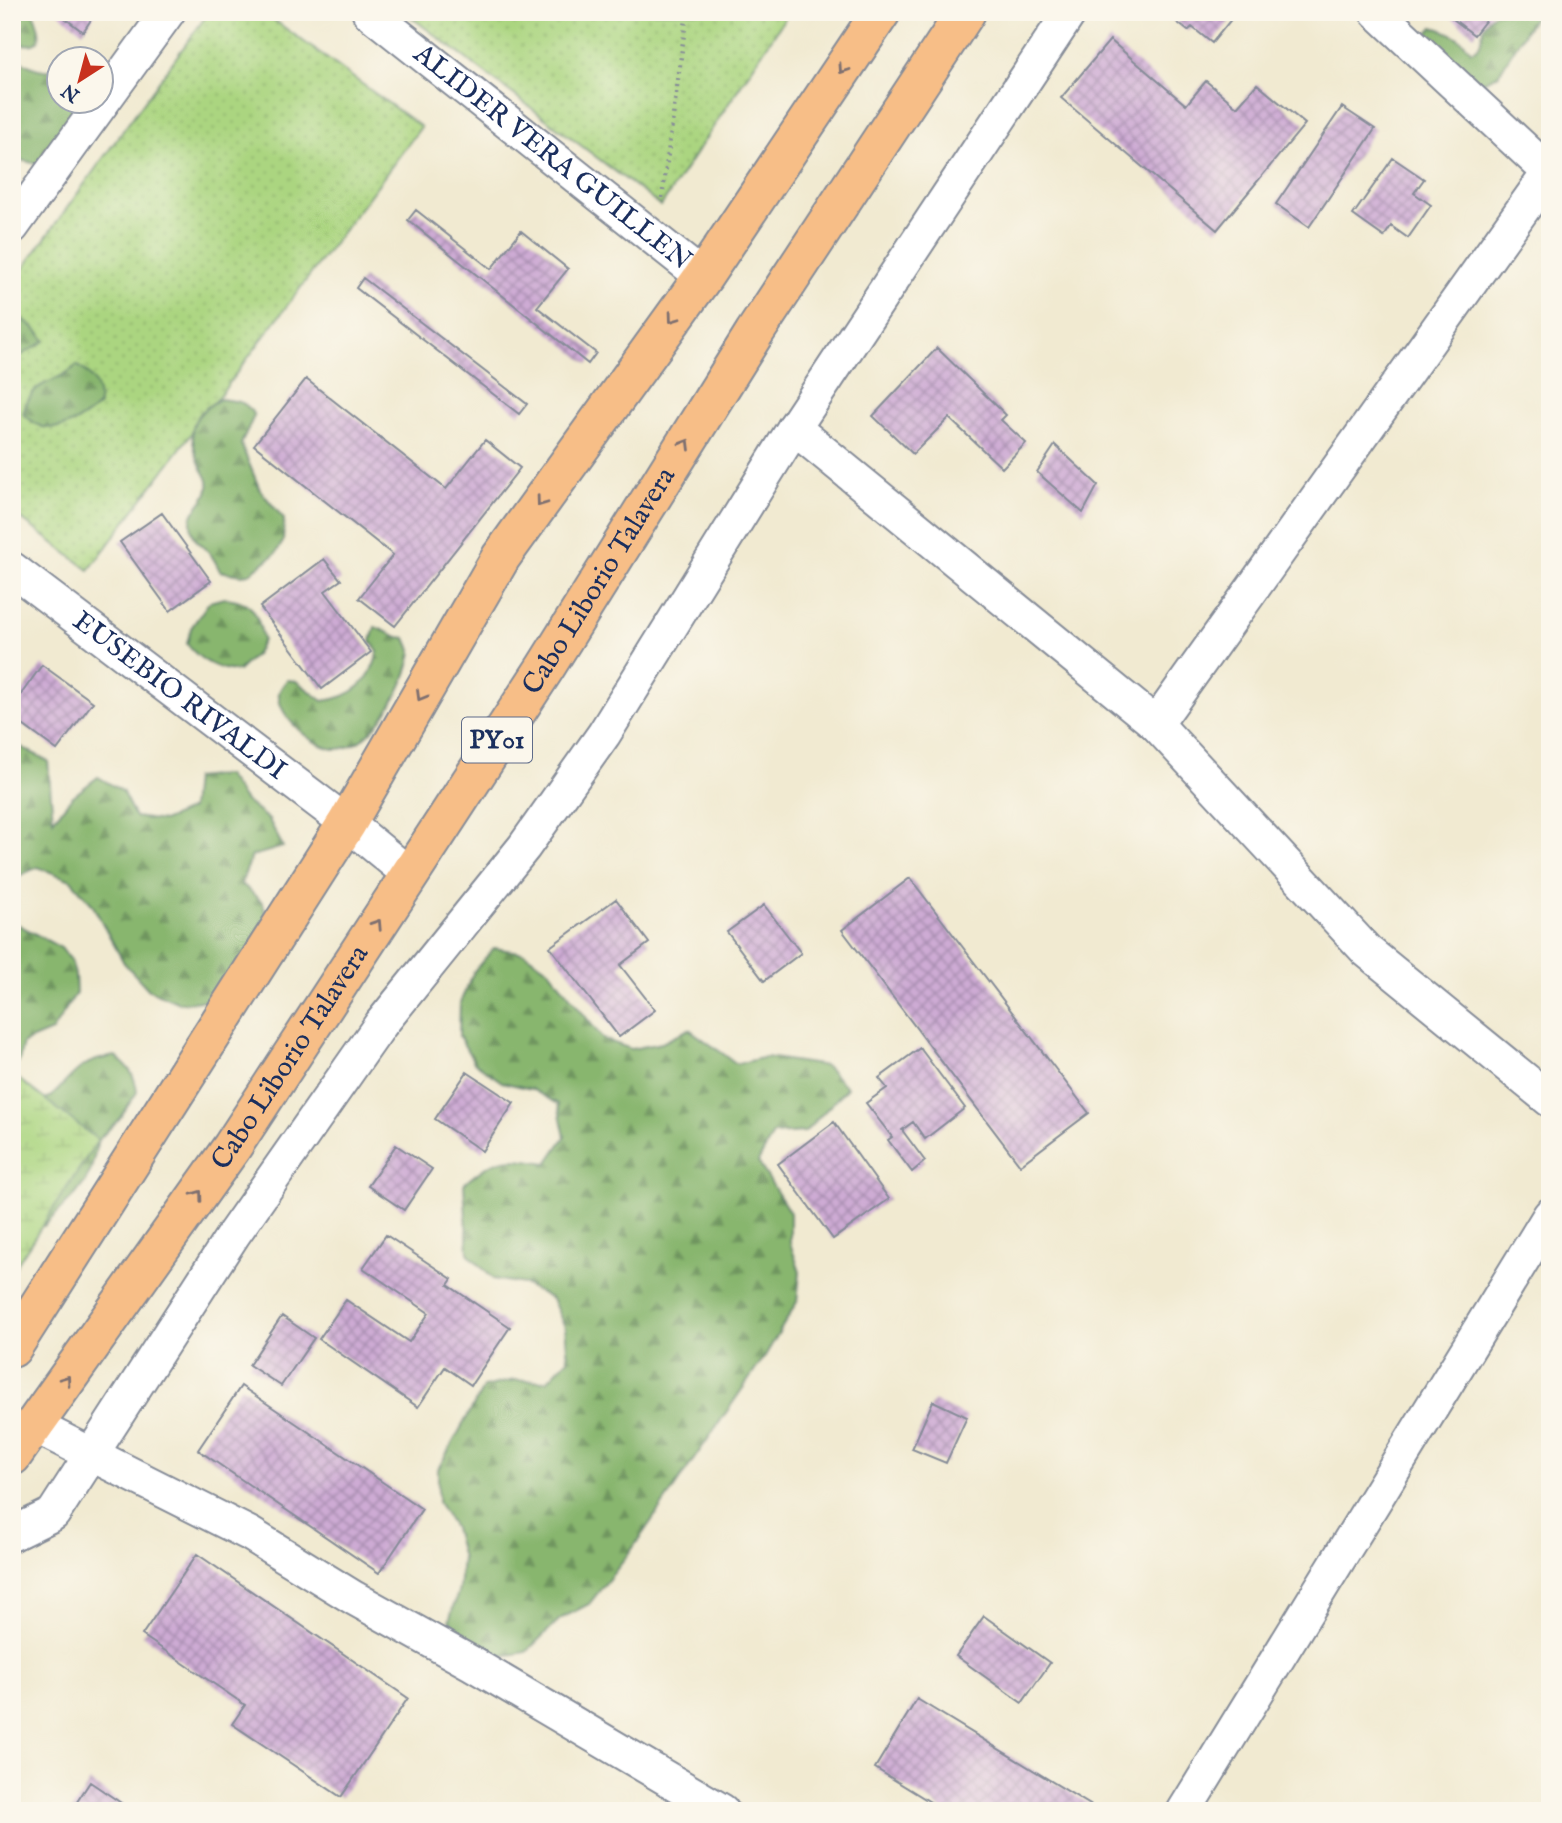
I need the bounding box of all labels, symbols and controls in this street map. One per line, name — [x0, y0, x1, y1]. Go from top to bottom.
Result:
street label: ALIDER VERA GUILLEN — [406, 36, 698, 278]
north arrow — [46, 46, 116, 116]
one-way arrow — [839, 61, 851, 74]
text: N — [57, 77, 86, 107]
one-way arrow — [669, 310, 682, 323]
one-way arrow — [677, 439, 690, 452]
street label: Cabo Liborio Talavera — [515, 460, 684, 701]
one-way arrow — [536, 494, 549, 507]
street label: EUSEBIO RIVALDI — [66, 604, 293, 788]
one-way arrow — [416, 688, 429, 701]
road number: PY01 — [462, 718, 532, 762]
one-way arrow — [369, 918, 382, 931]
street label: Cabo Liborio Talavera — [204, 938, 377, 1177]
one-way arrow — [190, 1190, 202, 1203]
one-way arrow — [57, 1375, 70, 1388]

